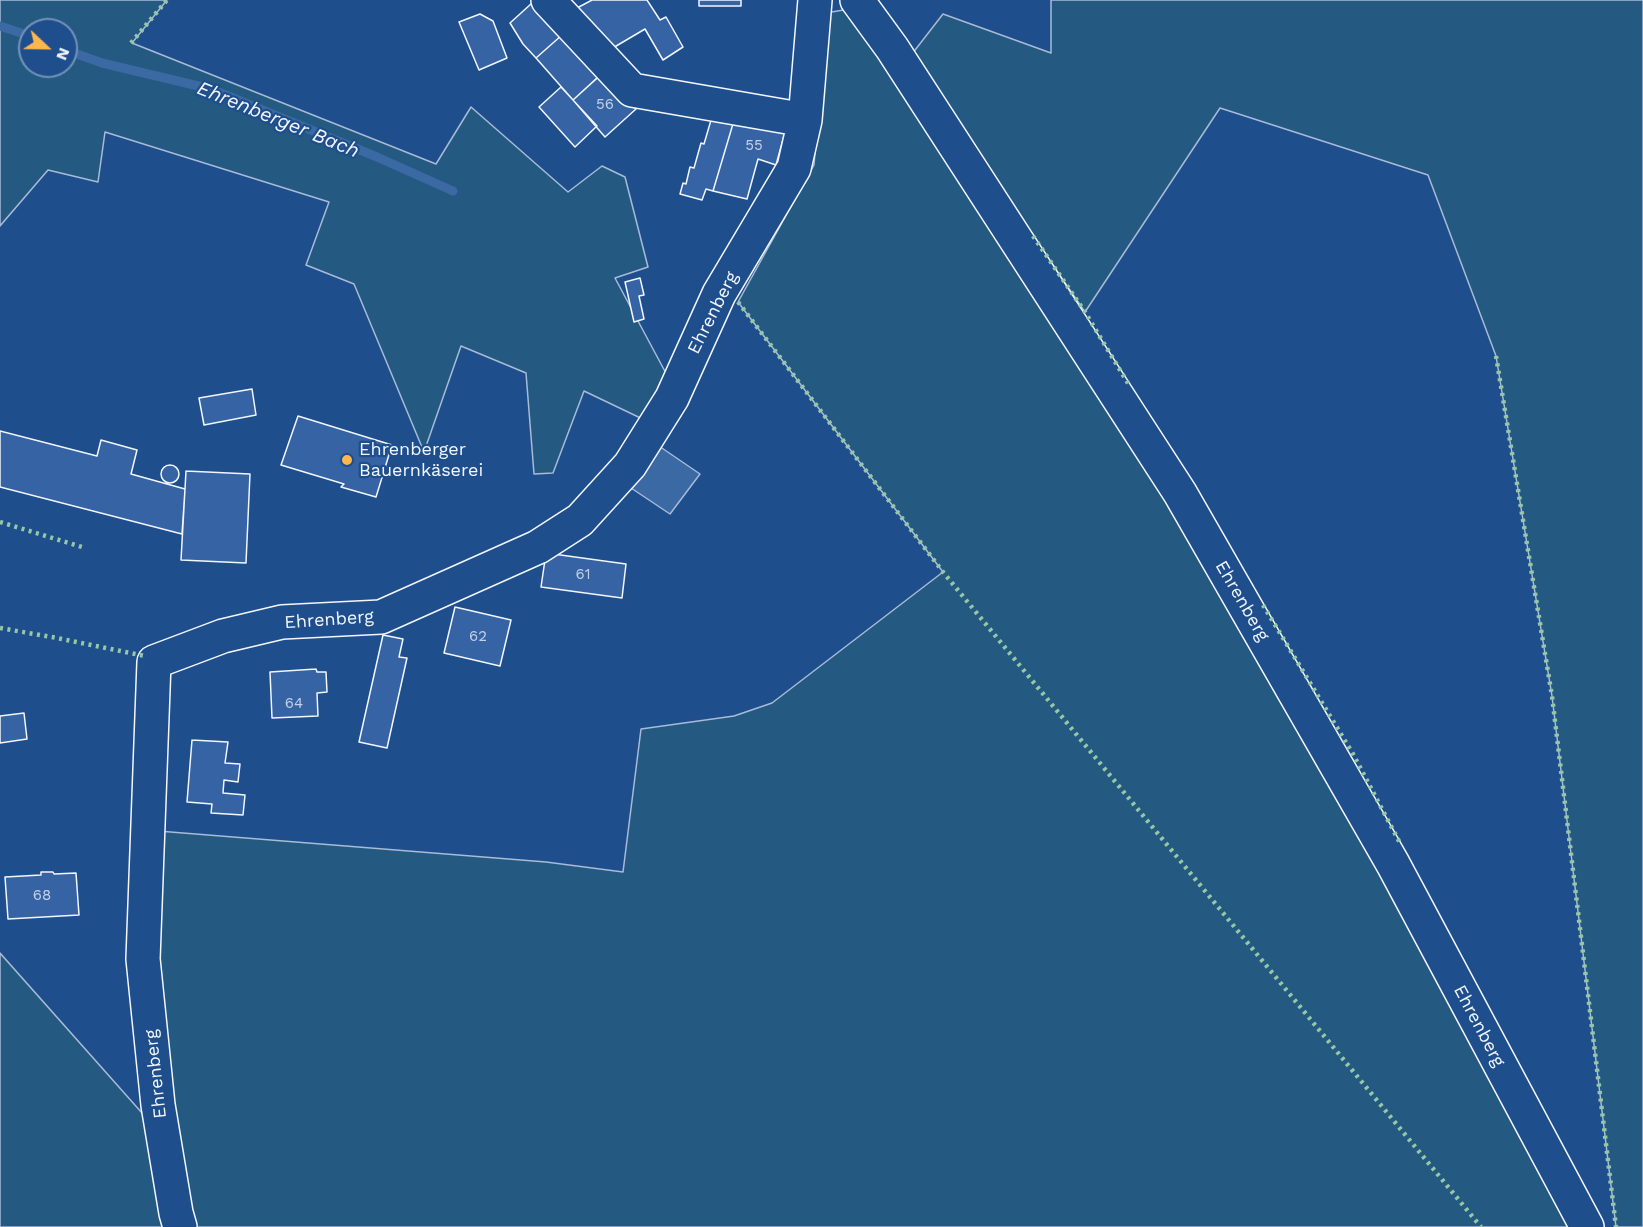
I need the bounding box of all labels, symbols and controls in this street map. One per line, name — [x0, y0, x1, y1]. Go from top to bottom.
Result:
north arrow — [18, 18, 78, 78]
text: N — [52, 45, 74, 63]
water label: Ehrenberger Bach — [194, 77, 362, 163]
house number: 56 — [596, 96, 614, 114]
house number: 55 — [745, 137, 763, 155]
street label: Ehrenberg — [683, 268, 743, 358]
place label: Ehrenberger Bauernkäserei — [359, 439, 483, 482]
marker: Ehrenberger Bauernkäserei — [340, 453, 354, 467]
street label: Ehrenberg — [1210, 557, 1274, 645]
house number: 61 — [576, 566, 590, 584]
street label: Ehrenberg — [284, 606, 374, 634]
house number: 62 — [469, 628, 487, 646]
house number: 64 — [285, 695, 303, 713]
house number: 68 — [33, 887, 51, 905]
street label: Ehrenberg — [1448, 981, 1510, 1071]
street label: Ehrenberg — [141, 1028, 171, 1120]

